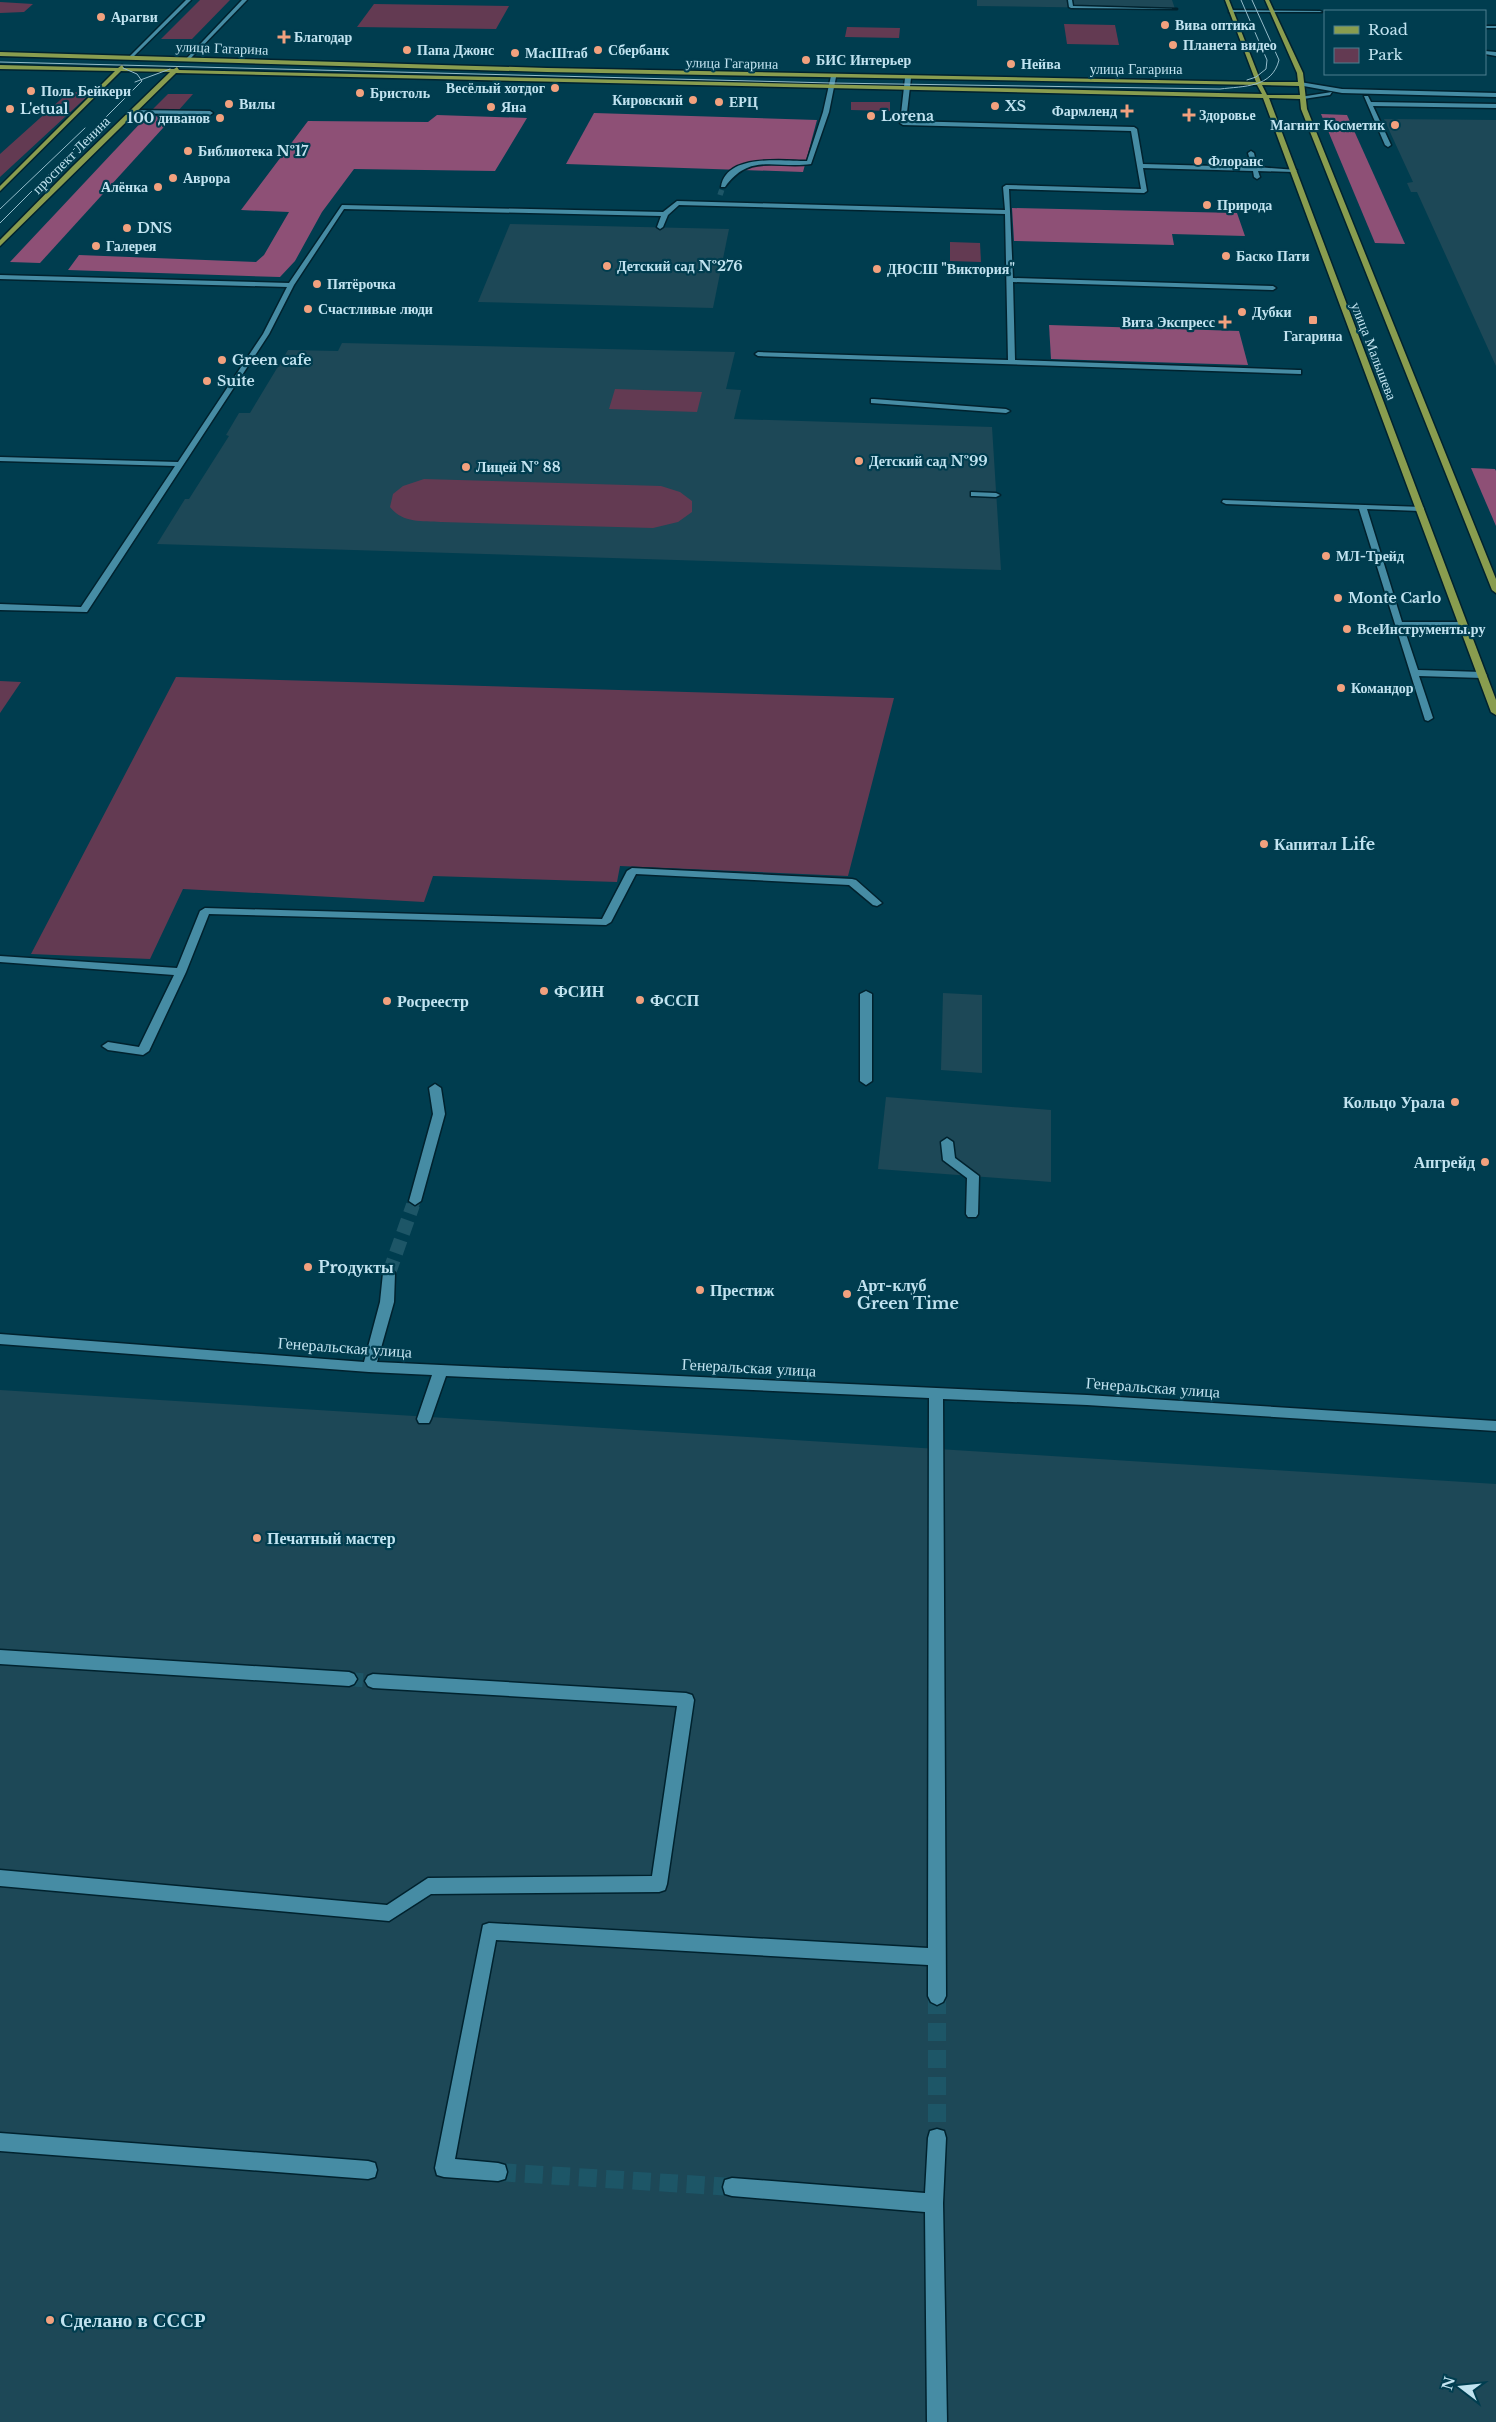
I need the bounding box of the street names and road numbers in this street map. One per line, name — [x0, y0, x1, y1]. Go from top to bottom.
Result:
street label: улица Гагарина — [175, 37, 269, 59]
street label: улица Гагарина — [685, 53, 779, 73]
street label: улица Гагарина — [1090, 60, 1183, 78]
street label: проспект Ленина — [28, 112, 114, 198]
street label: улица Малышева — [1347, 300, 1401, 403]
street label: Генеральская улица — [277, 1332, 413, 1362]
street label: Генеральская улица — [681, 1353, 817, 1381]
street label: Генеральская улица — [1085, 1372, 1221, 1402]

